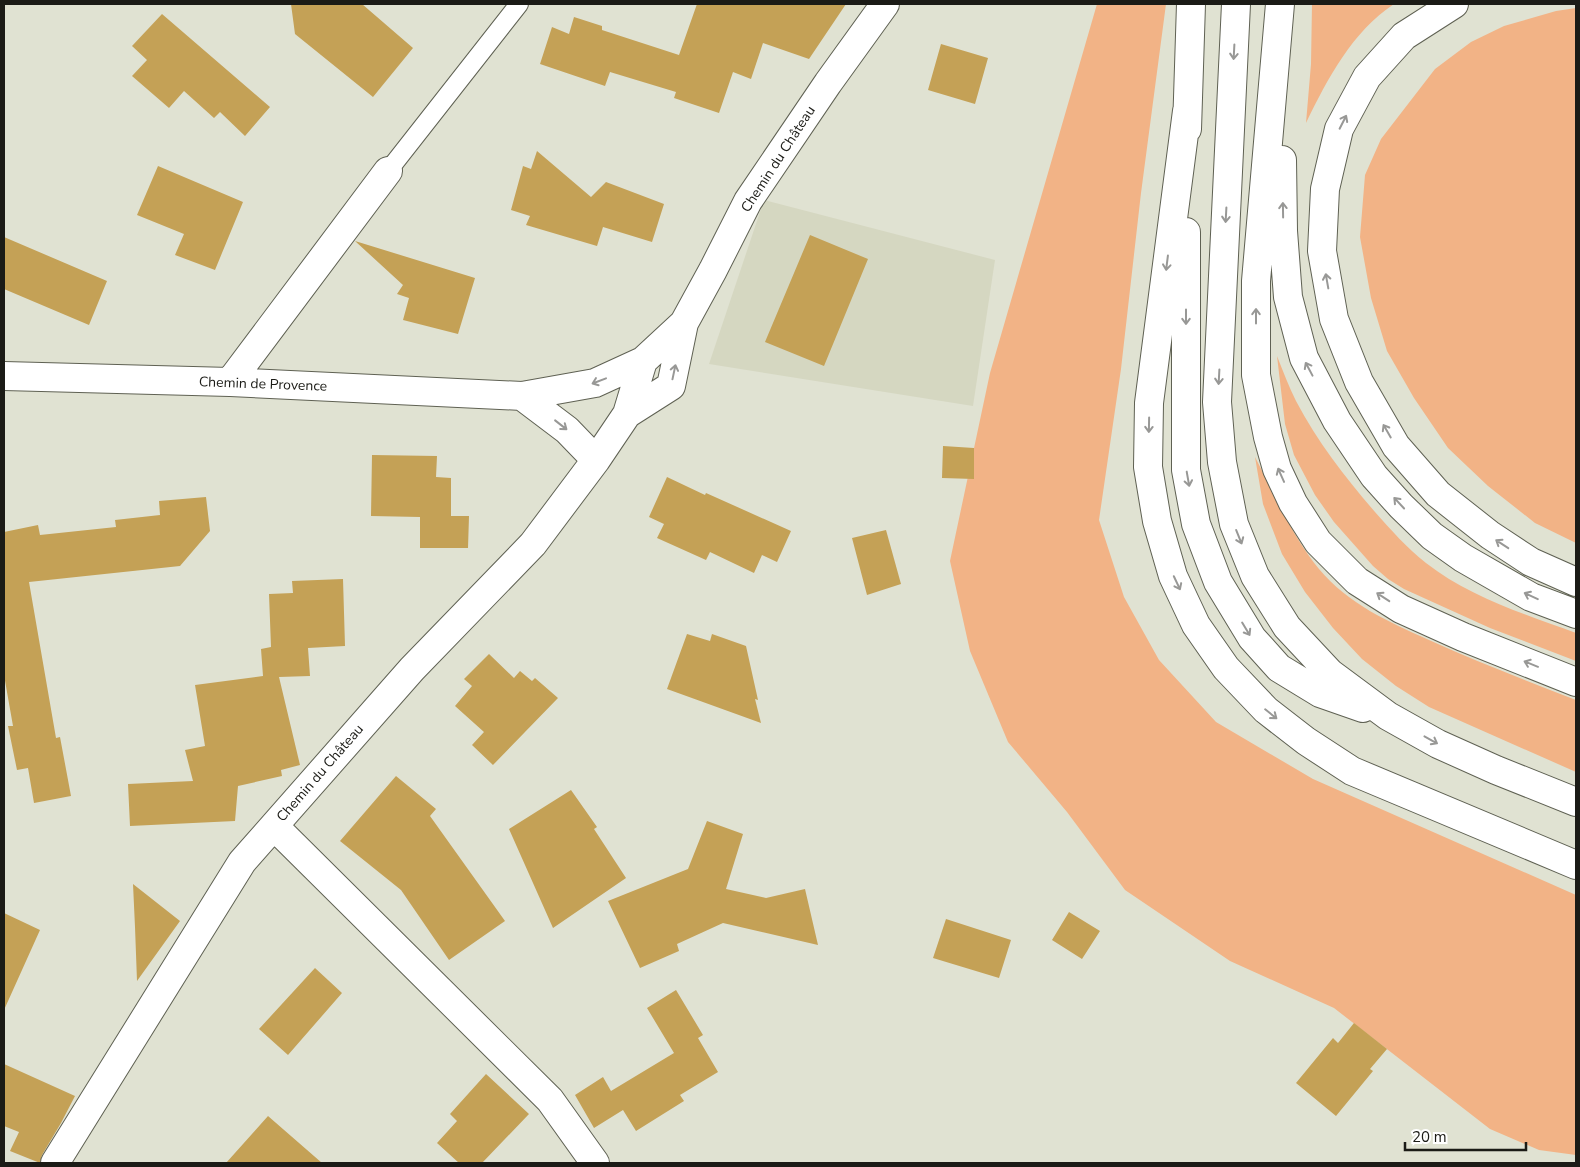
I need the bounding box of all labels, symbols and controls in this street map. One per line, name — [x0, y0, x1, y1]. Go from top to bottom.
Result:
one-way arrow — [1229, 44, 1239, 60]
street label: Chemin du Château — [736, 102, 820, 216]
one-way arrow — [1339, 115, 1348, 130]
one-way arrow — [1278, 202, 1288, 218]
one-way arrow — [1222, 207, 1231, 223]
one-way arrow — [1162, 255, 1172, 271]
one-way arrow — [1322, 274, 1332, 290]
one-way arrow — [1251, 308, 1261, 324]
one-way arrow — [1181, 309, 1190, 325]
one-way arrow — [1304, 361, 1314, 376]
one-way arrow — [670, 365, 679, 381]
one-way arrow — [1214, 369, 1223, 385]
street label: Chemin de Provence — [198, 372, 328, 396]
one-way arrow — [591, 377, 607, 386]
one-way arrow — [1144, 416, 1154, 432]
one-way arrow — [554, 420, 567, 431]
one-way arrow — [1382, 424, 1392, 438]
one-way arrow — [1275, 468, 1285, 483]
one-way arrow — [1183, 471, 1193, 487]
one-way arrow — [1393, 497, 1405, 510]
one-way arrow — [1235, 529, 1245, 544]
one-way arrow — [1496, 538, 1510, 548]
one-way arrow — [1173, 575, 1182, 590]
one-way arrow — [1524, 591, 1539, 600]
one-way arrow — [1377, 592, 1391, 602]
one-way arrow — [1241, 622, 1252, 636]
one-way arrow — [1524, 659, 1539, 669]
one-way arrow — [1264, 708, 1277, 719]
street label: Chemin du Château — [272, 720, 368, 826]
one-way arrow — [1423, 736, 1438, 745]
scale bar — [1405, 1120, 1526, 1152]
text: 20 m — [1412, 1127, 1447, 1147]

